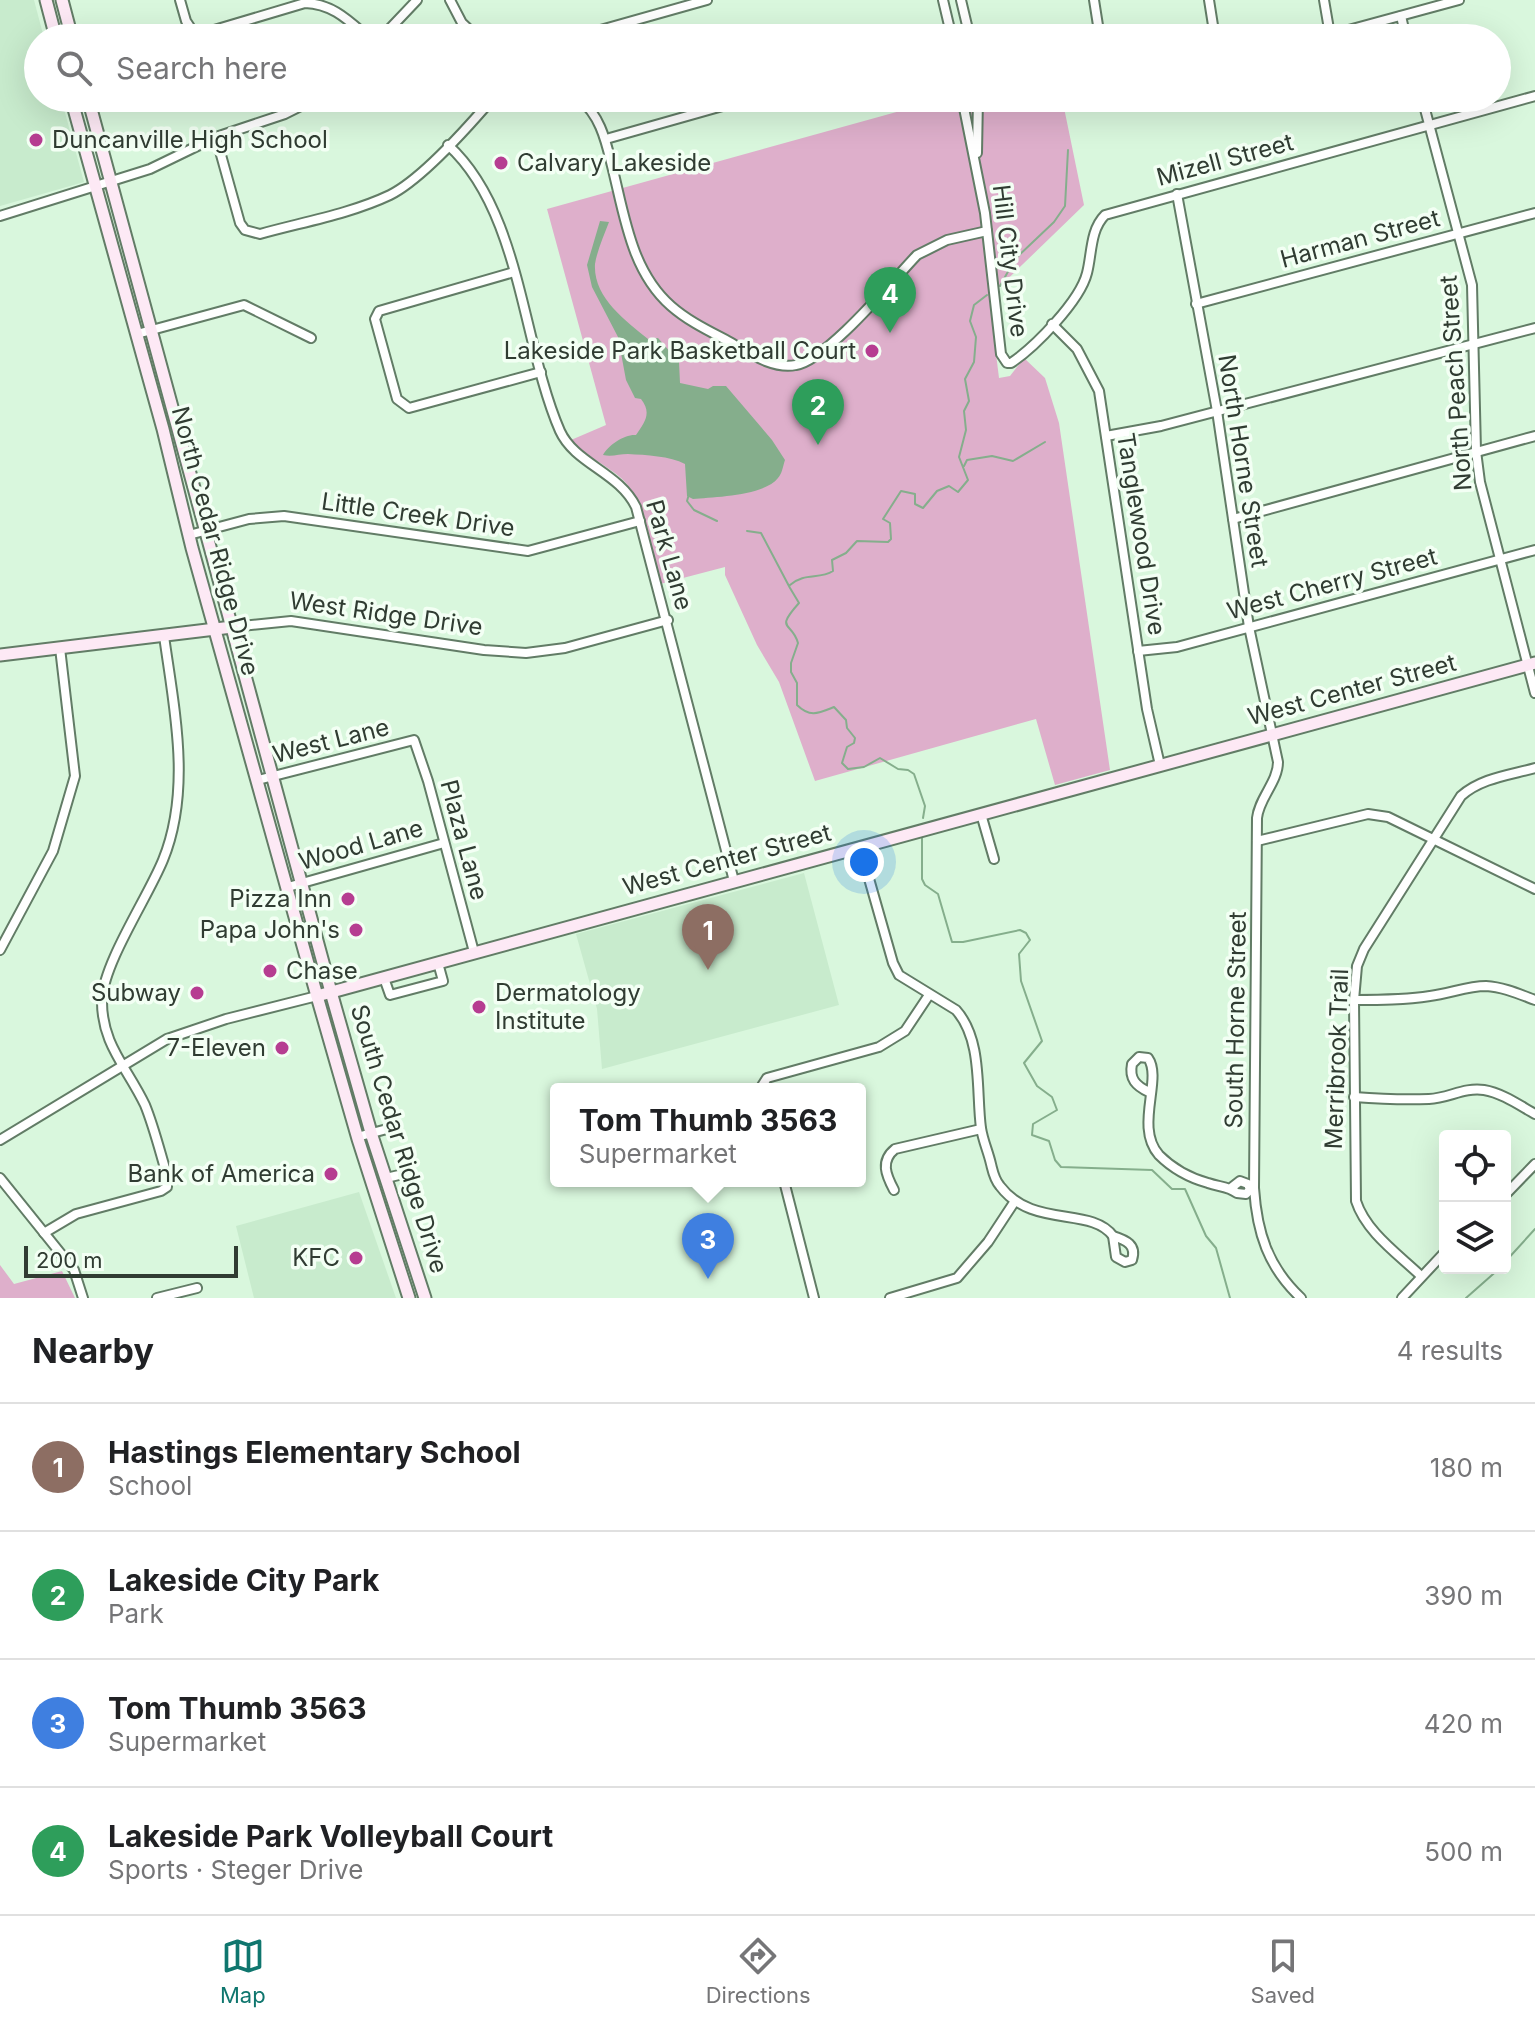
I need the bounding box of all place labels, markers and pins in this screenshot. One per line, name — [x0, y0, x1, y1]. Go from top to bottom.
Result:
place label: Duncanville High School — [52, 125, 328, 154]
marker: Duncanville High School — [27, 131, 45, 149]
place label: Calvary Lakeside — [517, 148, 711, 177]
marker: Calvary Lakeside — [492, 154, 510, 172]
pin: 4 — [864, 267, 916, 333]
place label: Lakeside Park Basketball Court — [504, 336, 856, 365]
marker: Lakeside Park Basketball Court — [863, 342, 881, 360]
pin: 2 — [792, 379, 844, 445]
place label: Pizza Inn — [229, 884, 332, 913]
marker: Pizza Inn — [339, 890, 357, 908]
pin: 1 — [682, 904, 734, 970]
place label: Papa John's — [200, 915, 340, 944]
marker: Papa John's — [347, 921, 365, 939]
place label: Chase — [286, 956, 358, 985]
marker: Chase — [261, 962, 279, 980]
place label: Subway — [91, 978, 181, 1007]
place label: Dermatology Institute — [495, 978, 641, 1035]
marker: Subway — [188, 984, 206, 1002]
marker: Dermatology Institute — [470, 998, 488, 1016]
place label: 7-Eleven — [166, 1033, 266, 1062]
marker: 7-Eleven — [273, 1039, 291, 1057]
place label: Bank of America — [127, 1159, 315, 1188]
marker: Bank of America — [322, 1165, 340, 1183]
pin: 3 — [682, 1213, 734, 1279]
place label: KFC — [292, 1243, 340, 1272]
marker: KFC — [347, 1249, 365, 1267]

